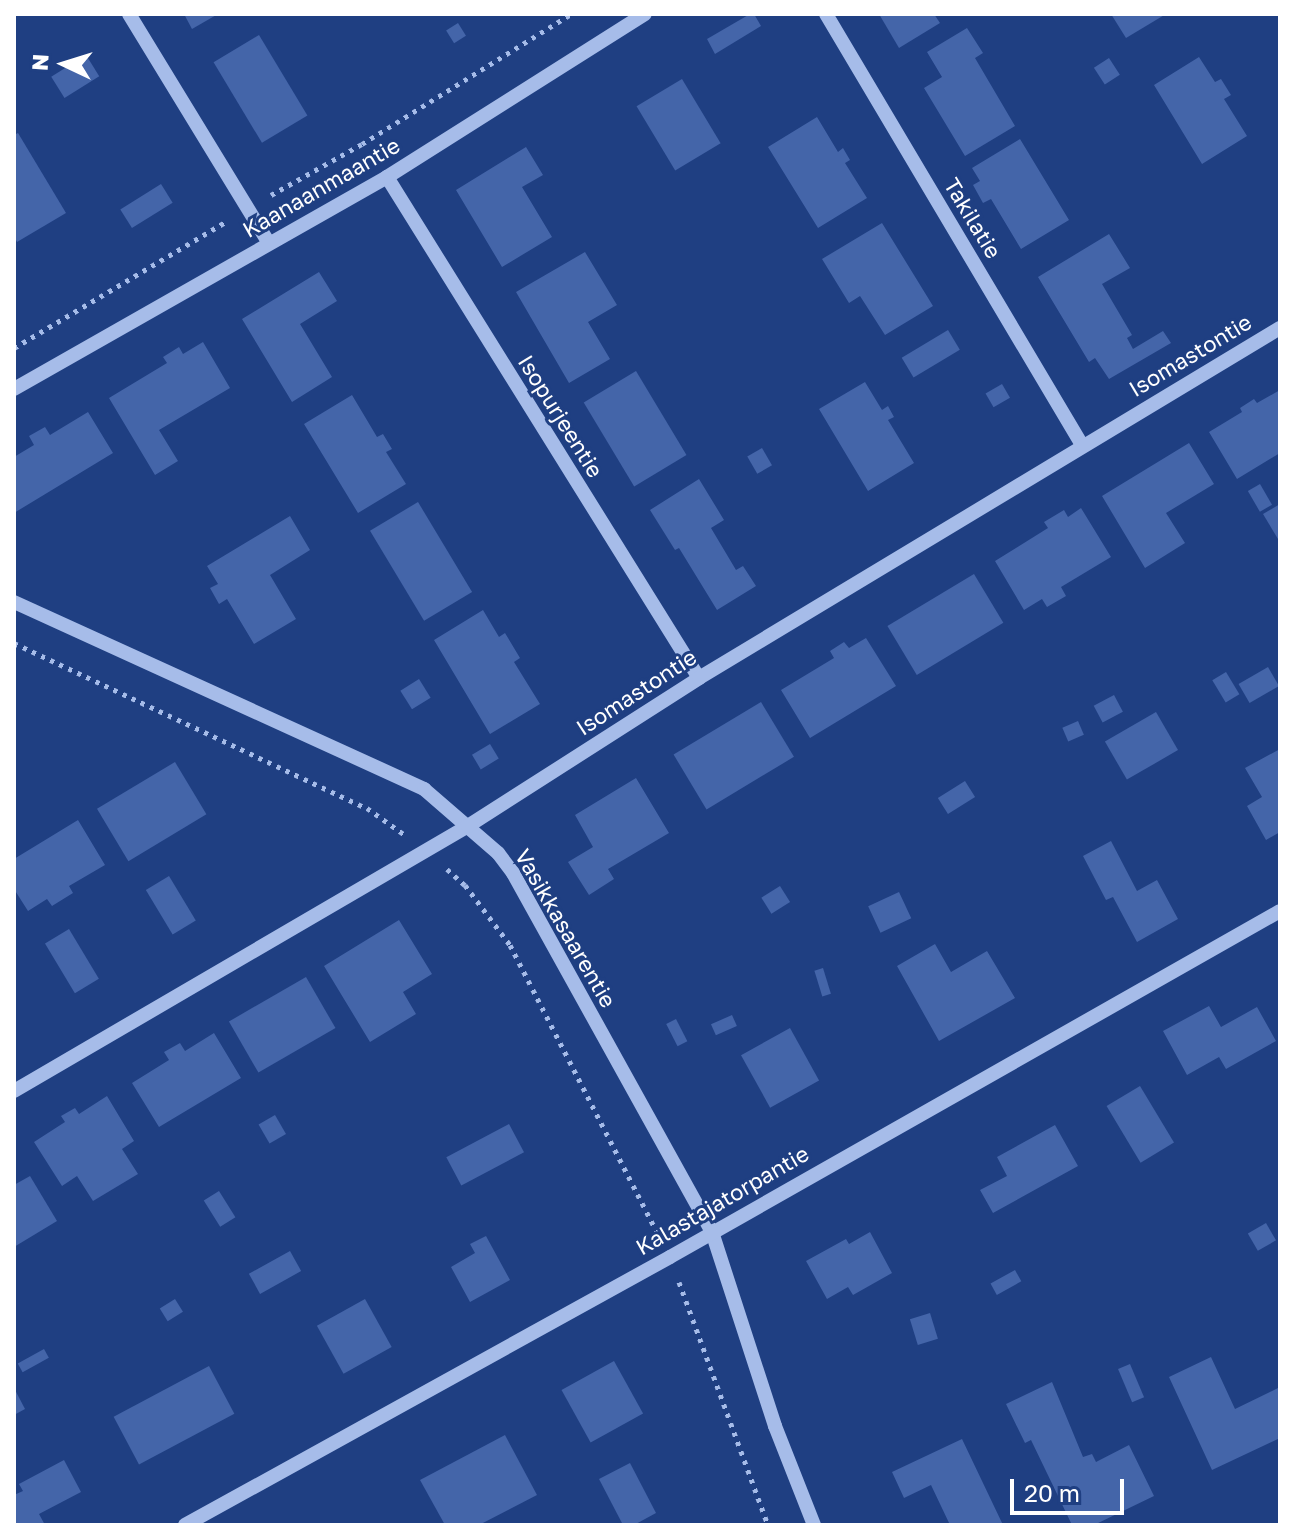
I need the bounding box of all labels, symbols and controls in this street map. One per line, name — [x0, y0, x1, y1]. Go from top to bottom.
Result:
north arrow — [24, 24, 104, 104]
text: N — [26, 53, 54, 72]
street label: Kaanaanmaantie — [238, 131, 404, 243]
street label: Takilatie — [939, 173, 1007, 263]
street label: Isomastontie — [1124, 308, 1256, 402]
street label: Isopurjeentie — [513, 350, 609, 482]
street label: Isomastontie — [571, 643, 701, 741]
street label: Vasikkasaarentie — [510, 844, 622, 1012]
street label: Kalastajatorpantie — [631, 1140, 813, 1260]
scale bar — [1014, 1463, 1128, 1513]
text: 20 m — [1024, 1478, 1080, 1507]

